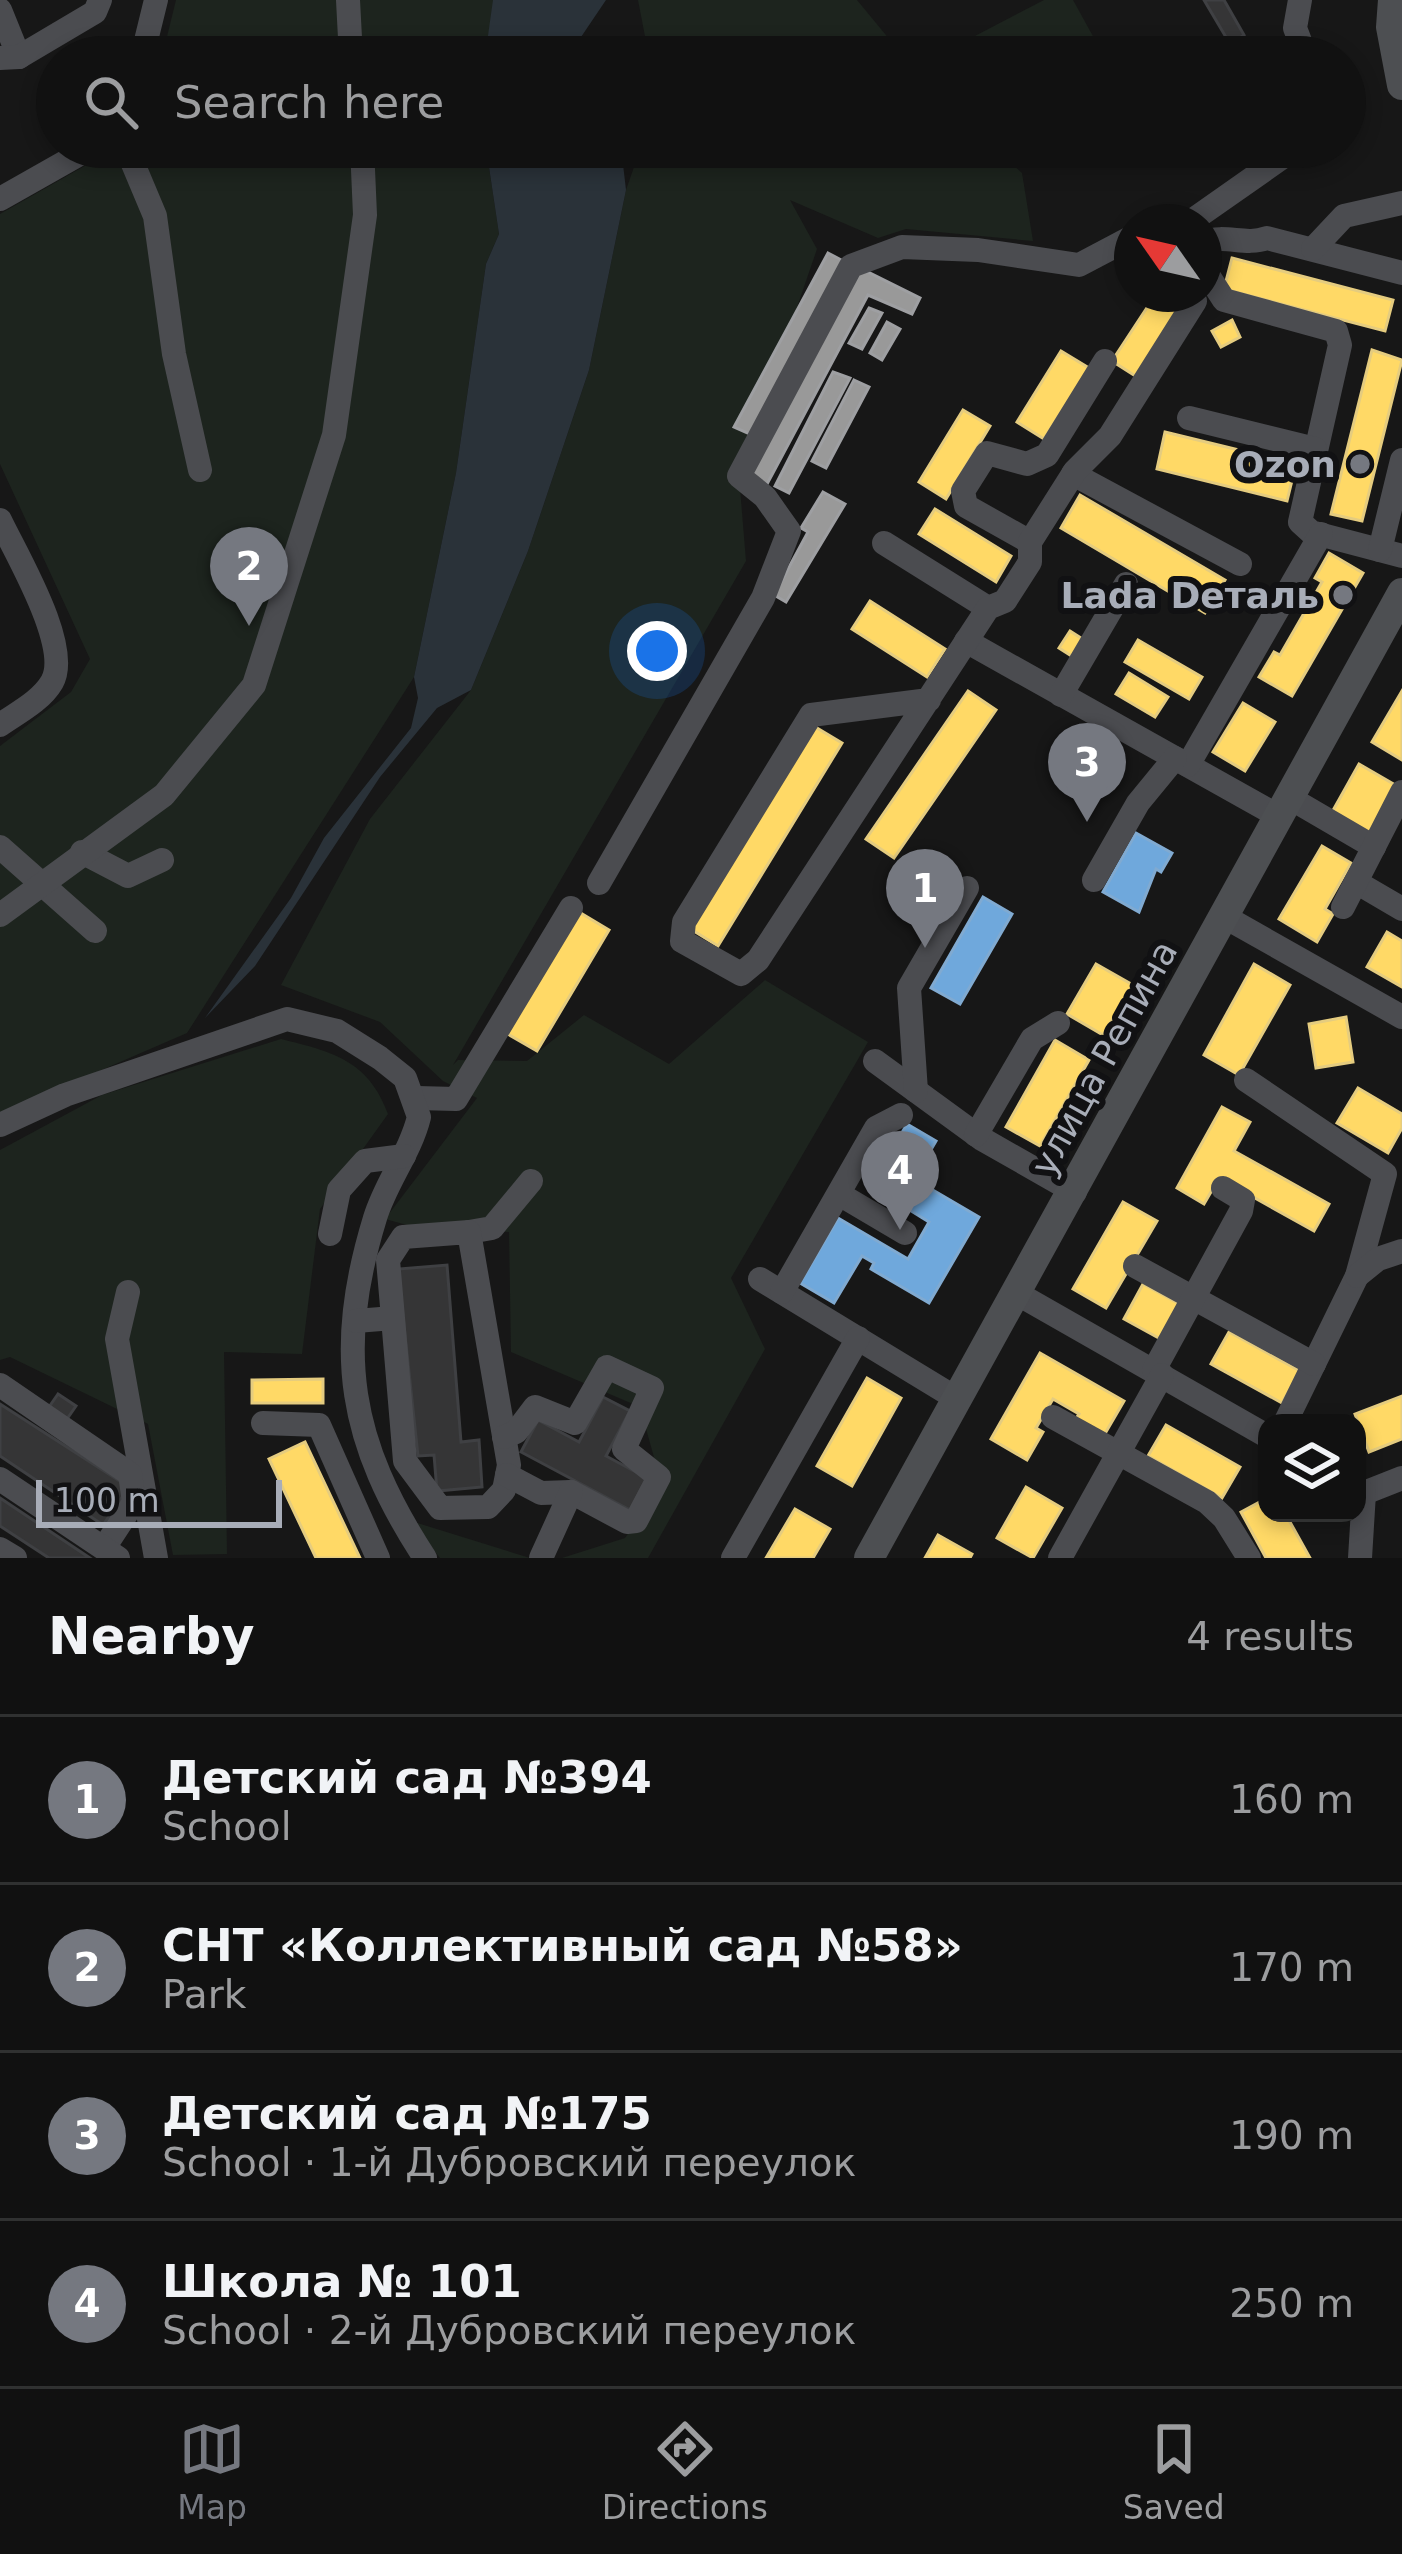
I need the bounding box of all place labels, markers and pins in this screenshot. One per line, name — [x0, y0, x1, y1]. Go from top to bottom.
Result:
place label: Ozon — [1234, 444, 1336, 485]
marker: Ozon — [1347, 451, 1373, 477]
pin: 2 — [210, 527, 288, 626]
place label: Lada Dеталь — [1061, 575, 1319, 616]
marker: Lada Dеталь — [1330, 582, 1356, 608]
pin: 3 — [1048, 723, 1126, 822]
pin: 1 — [886, 849, 964, 948]
pin: 4 — [861, 1131, 939, 1230]

